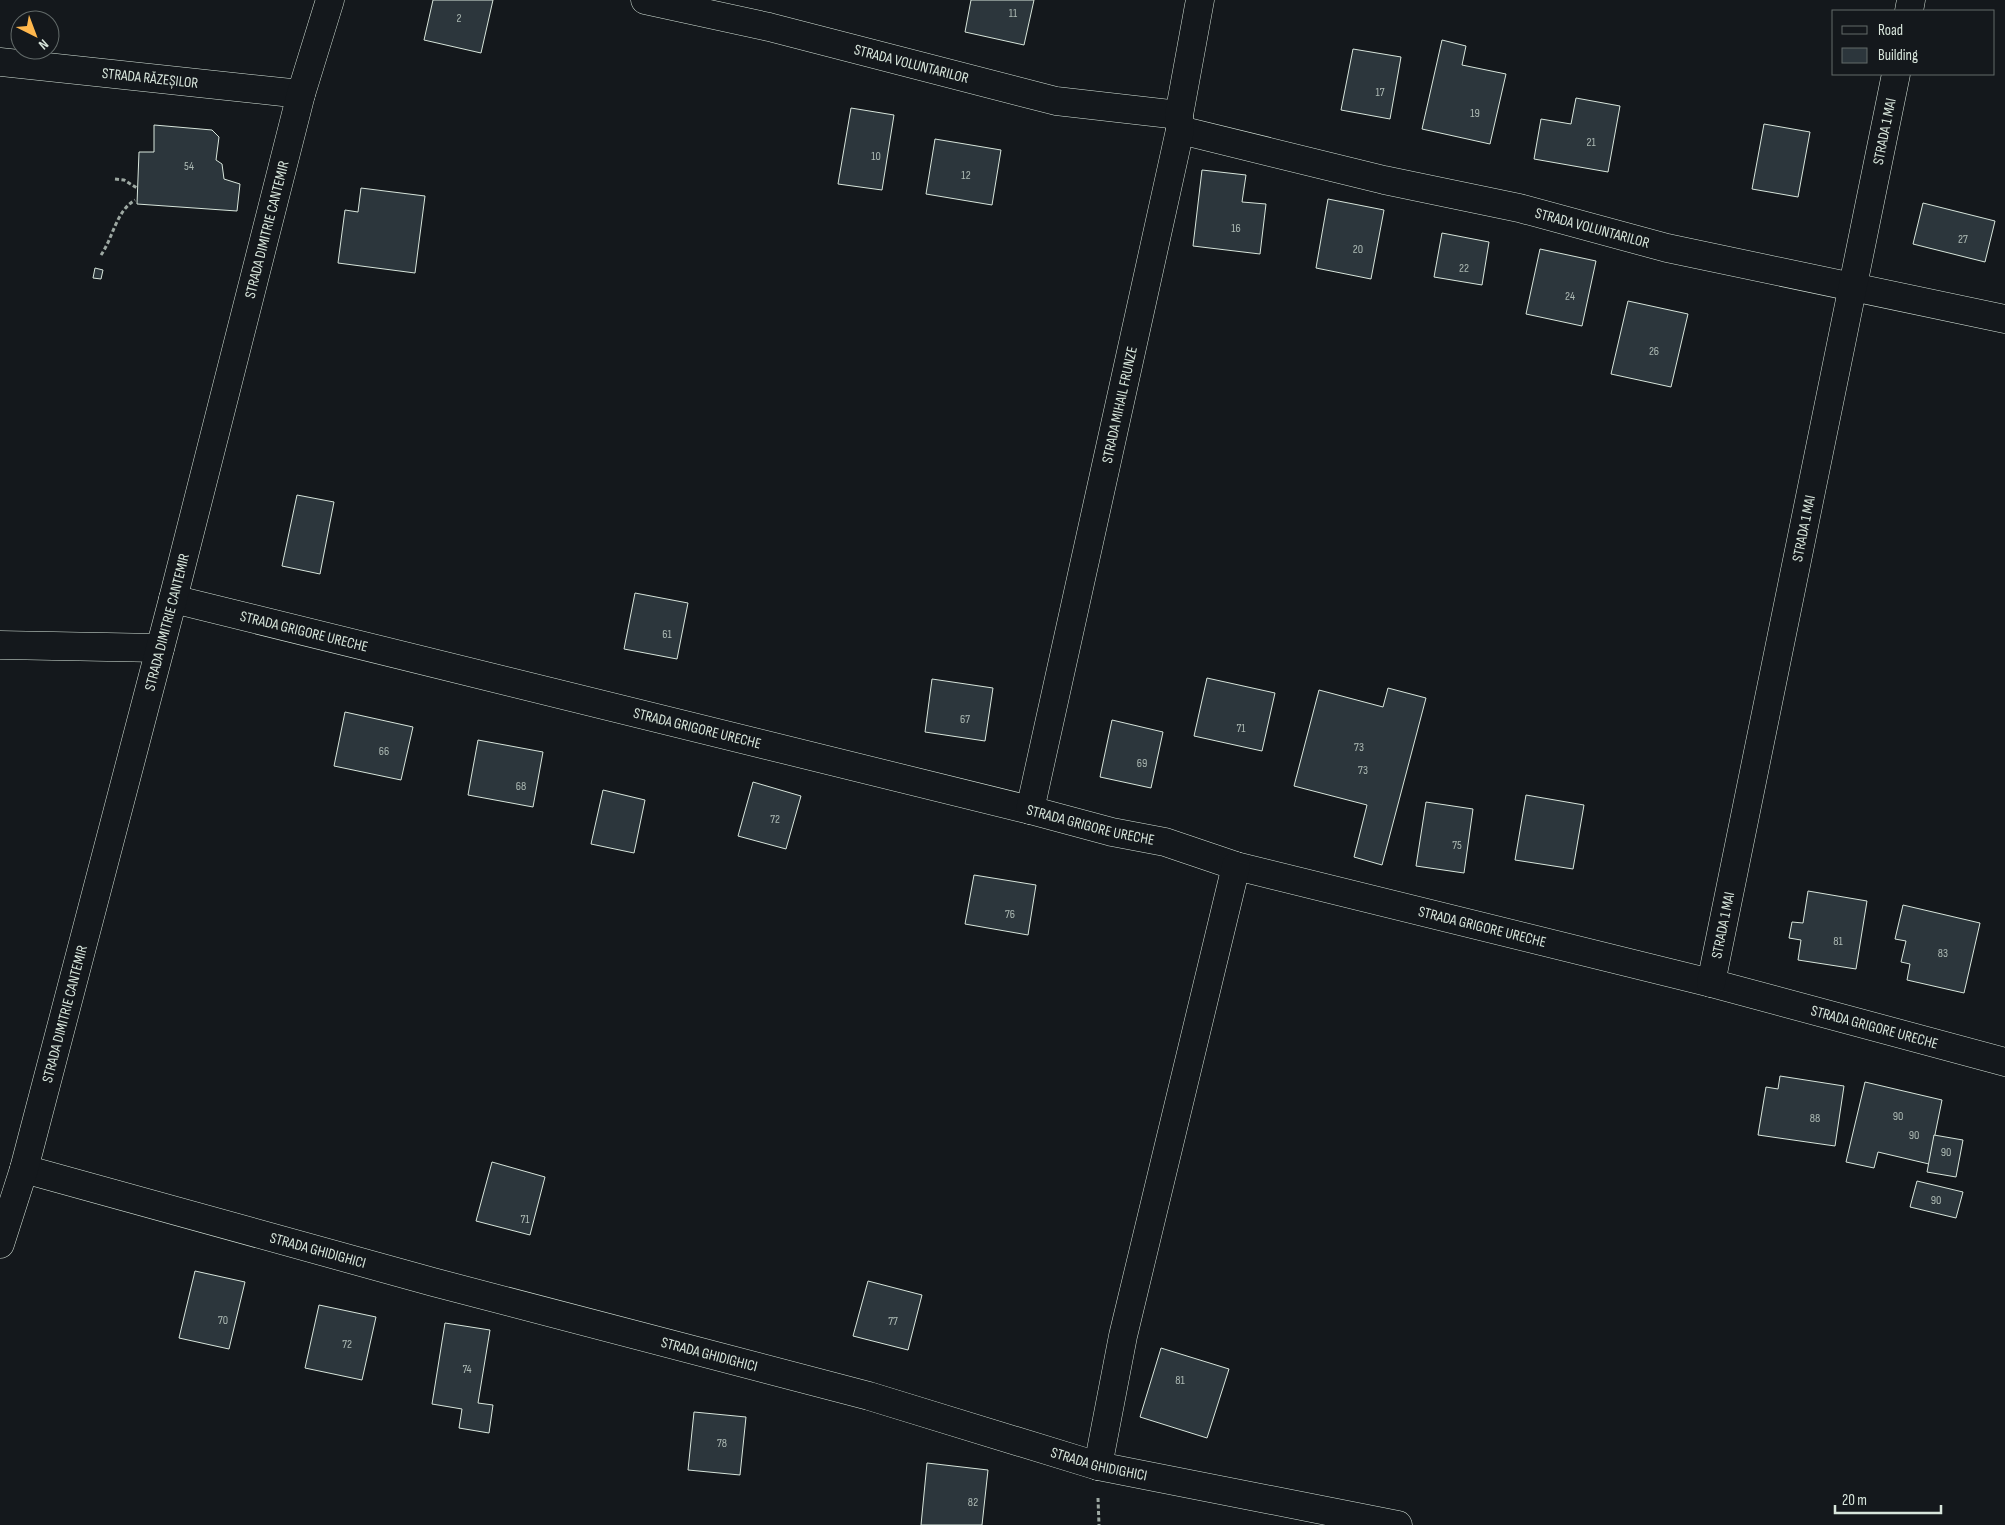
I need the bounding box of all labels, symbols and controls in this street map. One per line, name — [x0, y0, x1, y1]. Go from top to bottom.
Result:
house number: 11 — [1009, 6, 1018, 21]
north arrow — [10, 10, 60, 60]
legend — [1832, 10, 1995, 75]
house number: 2 — [457, 11, 462, 26]
text: Road — [1878, 21, 1903, 40]
text: N — [35, 35, 52, 53]
street label: STRADA VOLUNTARILOR — [852, 40, 971, 88]
text: Building — [1878, 46, 1918, 65]
street label: STRADA RĂZEȘILOR — [101, 63, 199, 93]
house number: 17 — [1376, 85, 1385, 100]
street label: STRADA 1 MAI — [1868, 96, 1900, 167]
house number: 19 — [1470, 106, 1480, 121]
house number: 21 — [1586, 135, 1596, 150]
house number: 10 — [871, 149, 881, 164]
house number: 54 — [184, 159, 194, 174]
street label: STRADA DIMITRIE CANTEMIR — [240, 159, 293, 300]
house number: 12 — [961, 168, 971, 183]
street label: STRADA VOLUNTARILOR — [1533, 203, 1652, 252]
house number: 16 — [1231, 221, 1241, 236]
house number: 27 — [1958, 232, 1968, 247]
house number: 20 — [1353, 242, 1363, 257]
house number: 22 — [1459, 261, 1469, 276]
house number: 24 — [1565, 289, 1575, 304]
house number: 26 — [1649, 344, 1659, 359]
street label: STRADA MIHAIL FRUNZE — [1097, 345, 1141, 465]
street label: STRADA 1 MAI — [1787, 493, 1820, 563]
street label: STRADA DIMITRIE CANTEMIR — [140, 551, 194, 693]
street label: STRADA GRIGORE URECHE — [238, 606, 370, 656]
house number: 61 — [662, 627, 673, 642]
street label: STRADA GRIGORE URECHE — [631, 703, 763, 753]
house number: 67 — [960, 712, 970, 727]
house number: 71 — [1236, 721, 1246, 736]
house number: 73 — [1354, 740, 1364, 755]
house number: 66 — [379, 744, 389, 759]
house number: 69 — [1137, 756, 1147, 771]
house number: 73 — [1358, 763, 1368, 778]
house number: 68 — [516, 779, 526, 794]
street label: STRADA GRIGORE URECHE — [1025, 800, 1156, 849]
house number: 72 — [770, 812, 780, 827]
house number: 75 — [1452, 838, 1462, 853]
street label: STRADA 1 MAI — [1707, 890, 1739, 960]
street label: STRADA GRIGORE URECHE — [1416, 902, 1548, 952]
house number: 76 — [1005, 907, 1015, 922]
house number: 81 — [1833, 934, 1844, 949]
street label: STRADA DIMITRIE CANTEMIR — [37, 943, 92, 1085]
house number: 83 — [1938, 946, 1948, 961]
street label: STRADA GRIGORE URECHE — [1809, 1001, 1940, 1053]
house number: 90 — [1893, 1109, 1903, 1124]
house number: 88 — [1810, 1111, 1820, 1126]
house number: 90 — [1909, 1128, 1919, 1143]
house number: 90 — [1941, 1145, 1951, 1160]
house number: 90 — [1931, 1193, 1941, 1208]
house number: 71 — [520, 1212, 530, 1227]
street label: STRADA GHIDIGHICI — [268, 1228, 368, 1273]
house number: 70 — [218, 1313, 228, 1328]
house number: 77 — [888, 1314, 898, 1329]
street label: STRADA GHIDIGHICI — [659, 1333, 760, 1376]
house number: 72 — [342, 1337, 352, 1352]
house number: 74 — [462, 1362, 472, 1377]
house number: 81 — [1175, 1373, 1186, 1388]
house number: 78 — [717, 1436, 727, 1451]
street label: STRADA GHIDIGHICI — [1049, 1443, 1149, 1485]
scale bar — [1835, 1482, 1941, 1514]
text: 20 m — [1842, 1491, 1867, 1510]
house number: 82 — [968, 1495, 978, 1510]

